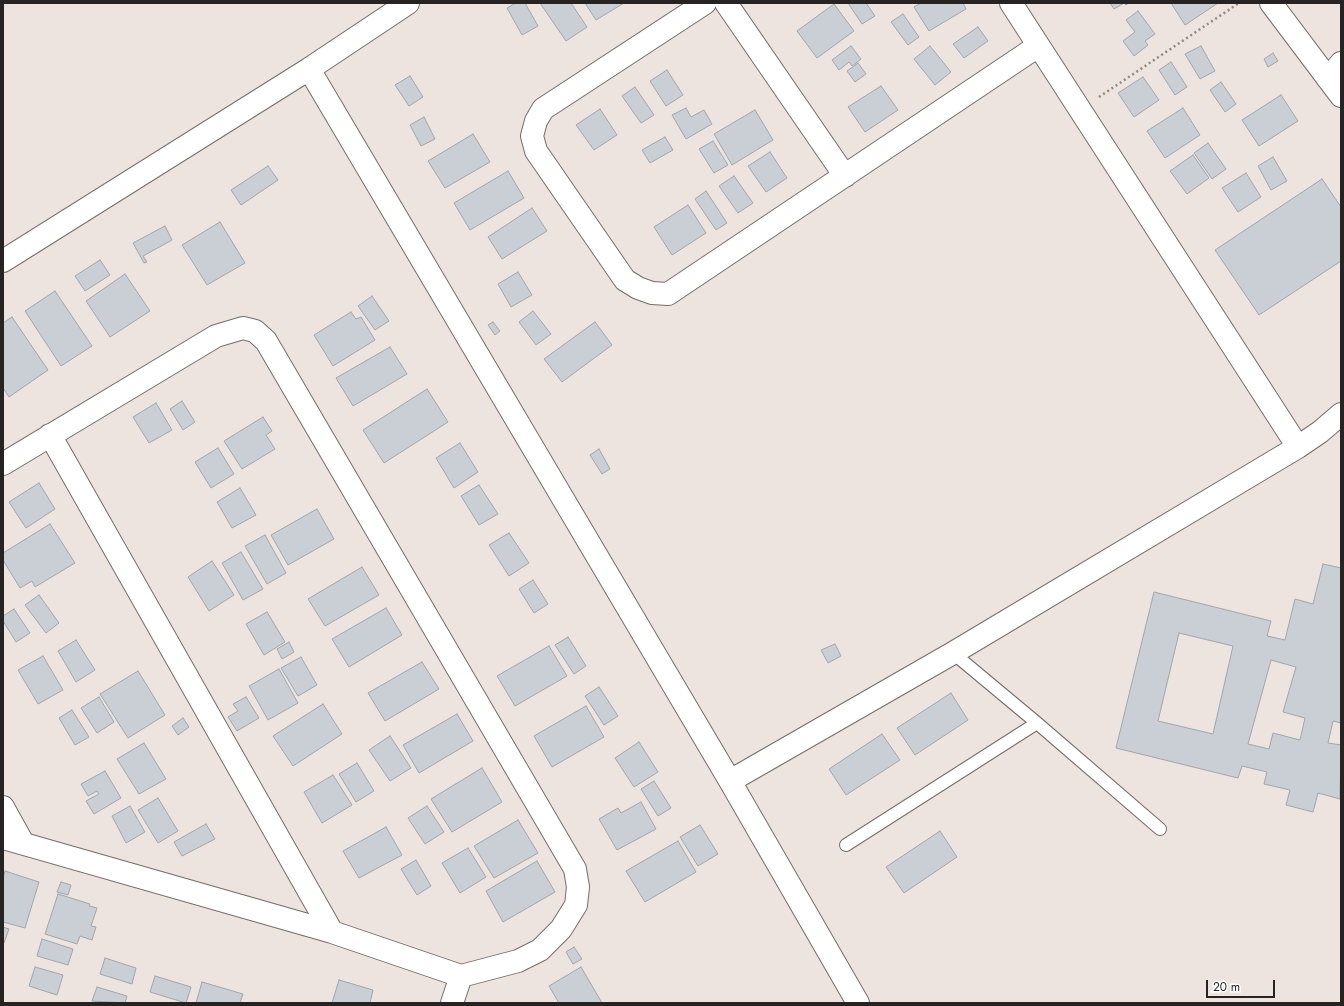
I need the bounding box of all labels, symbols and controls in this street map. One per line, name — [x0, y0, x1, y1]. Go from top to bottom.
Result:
scale bar — [1208, 972, 1277, 998]
text: 20 m — [1213, 978, 1240, 996]

